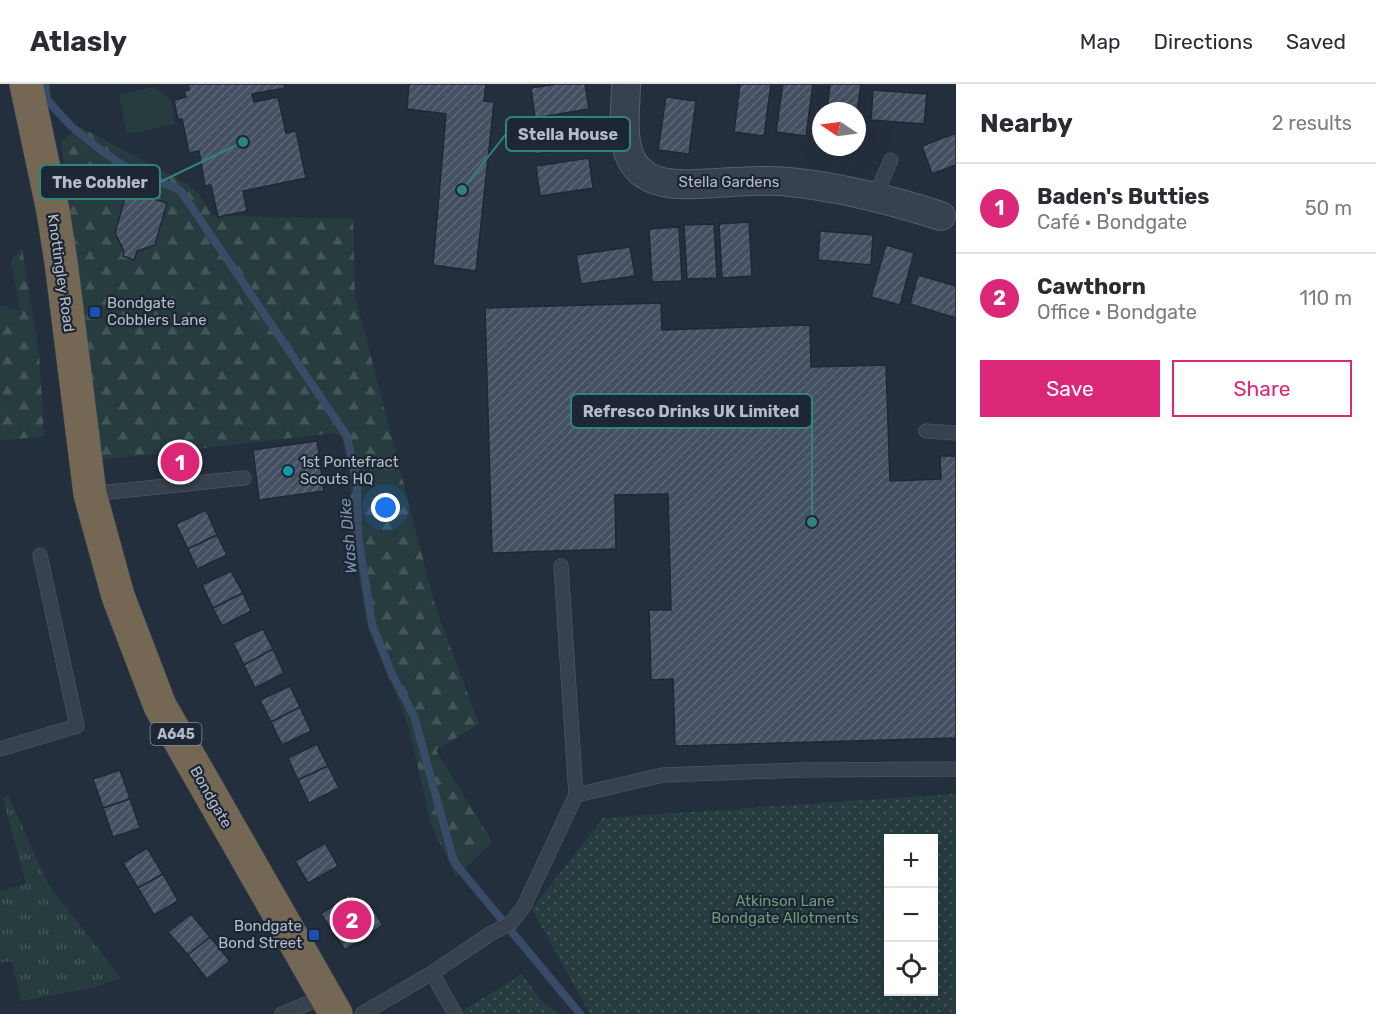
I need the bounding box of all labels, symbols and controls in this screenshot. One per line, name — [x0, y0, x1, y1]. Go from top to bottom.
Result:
text: Atlasly — [30, 25, 127, 58]
text: Map — [1080, 29, 1121, 54]
text: Directions — [1154, 29, 1253, 54]
text: Saved — [1286, 29, 1346, 54]
north arrow — [812, 102, 866, 156]
text: Nearby — [980, 108, 1073, 139]
text: 2 results — [1272, 111, 1352, 135]
callout: Stella House — [506, 117, 630, 151]
text: Stella House — [518, 125, 618, 144]
callout: The Cobbler — [40, 165, 160, 199]
text: The Cobbler — [52, 173, 149, 192]
street label: Stella Gardens — [679, 173, 780, 191]
text: Baden's Butties — [1037, 183, 1210, 210]
text: 1 — [995, 196, 1004, 220]
text: 50 m — [1305, 196, 1352, 220]
text: Café · Bondgate — [1037, 210, 1187, 234]
street label: Knottingley Road — [44, 213, 78, 333]
text: Cawthorn — [1037, 273, 1146, 300]
text: 2 — [993, 286, 1006, 310]
text: 110 m — [1300, 286, 1352, 310]
place label: Bondgate Cobblers Lane — [107, 294, 207, 329]
text: Office · Bondgate — [1037, 300, 1197, 324]
marker: Bondgate Cobblers Lane — [88, 305, 102, 319]
button: Save — [980, 360, 1160, 417]
button: Share — [1172, 360, 1352, 417]
callout: Refresco Drinks UK Limited — [571, 394, 812, 428]
text: Refresco Drinks UK Limited — [583, 402, 799, 421]
pin: 1 — [160, 440, 200, 484]
place label: 1st Pontefract Scouts HQ — [300, 453, 399, 488]
marker: 1st Pontefract Scouts HQ — [281, 464, 295, 478]
your location — [371, 493, 400, 522]
water label: Wash Dike — [335, 497, 361, 575]
road number: A645 — [150, 723, 201, 745]
street label: Bondgate — [186, 763, 236, 831]
map controls — [884, 834, 938, 996]
button: + — [884, 834, 938, 888]
button: − — [884, 888, 938, 942]
park label: Atkinson Lane Bondgate Allotments — [711, 892, 859, 927]
pin: 2 — [332, 898, 372, 942]
place label: Bondgate Bond Street — [218, 917, 302, 952]
marker: Bondgate Bond Street — [307, 928, 321, 942]
button: locate — [884, 942, 938, 996]

